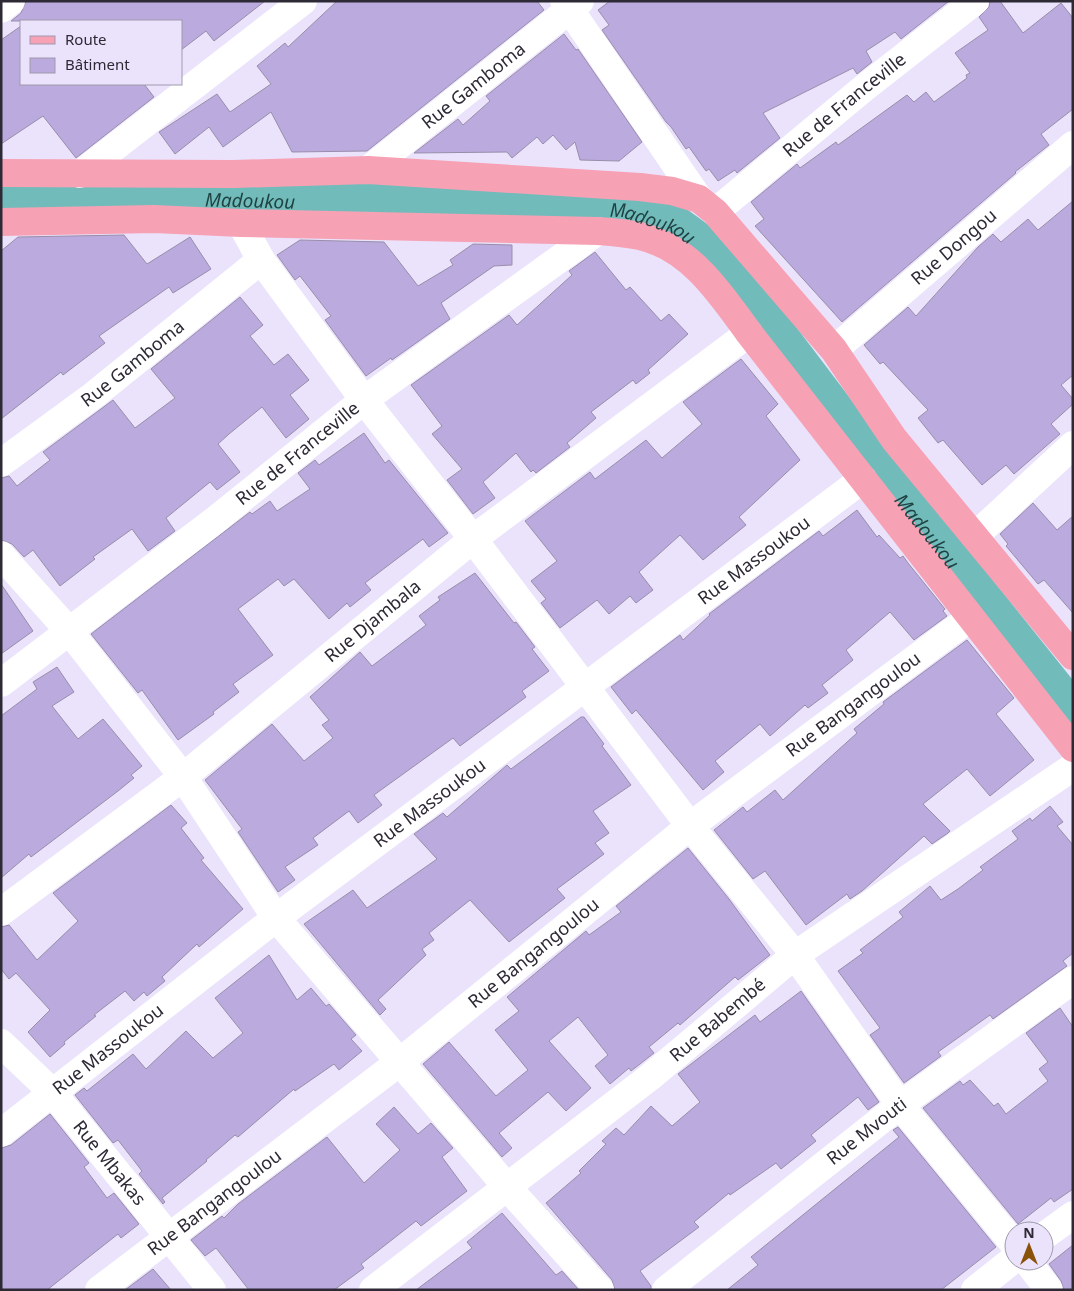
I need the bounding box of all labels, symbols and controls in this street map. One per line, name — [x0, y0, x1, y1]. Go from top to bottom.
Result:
legend — [20, 20, 182, 85]
text: Route — [65, 29, 107, 49]
street label: Rue Gamboma — [416, 36, 530, 134]
street label: Rue de Franceville — [777, 47, 910, 162]
text: Bâtiment — [65, 54, 130, 74]
water label: Madoukou — [205, 186, 295, 215]
water label: Madoukou — [609, 197, 701, 250]
street label: Rue Dongou — [905, 203, 1001, 290]
street label: Rue Gamboma — [76, 314, 189, 412]
street label: Rue de Franceville — [230, 396, 364, 510]
water label: Madoukou — [889, 488, 965, 575]
street label: Rue Massoukou — [692, 510, 814, 610]
street label: Rue Djambala — [319, 574, 425, 667]
street label: Rue Bangangoulou — [781, 646, 925, 762]
street label: Rue Massoukou — [368, 752, 490, 852]
street label: Rue Bangangoulou — [463, 892, 604, 1013]
street label: Rue Babembé — [664, 972, 770, 1066]
street label: Rue Massoukou — [47, 998, 168, 1099]
street label: Rue Mvouti — [821, 1091, 911, 1170]
street label: Rue Mbakas — [68, 1115, 152, 1210]
street label: Rue Bangangoulou — [142, 1143, 286, 1260]
north arrow — [1004, 1221, 1054, 1271]
text: N — [1023, 1223, 1035, 1242]

